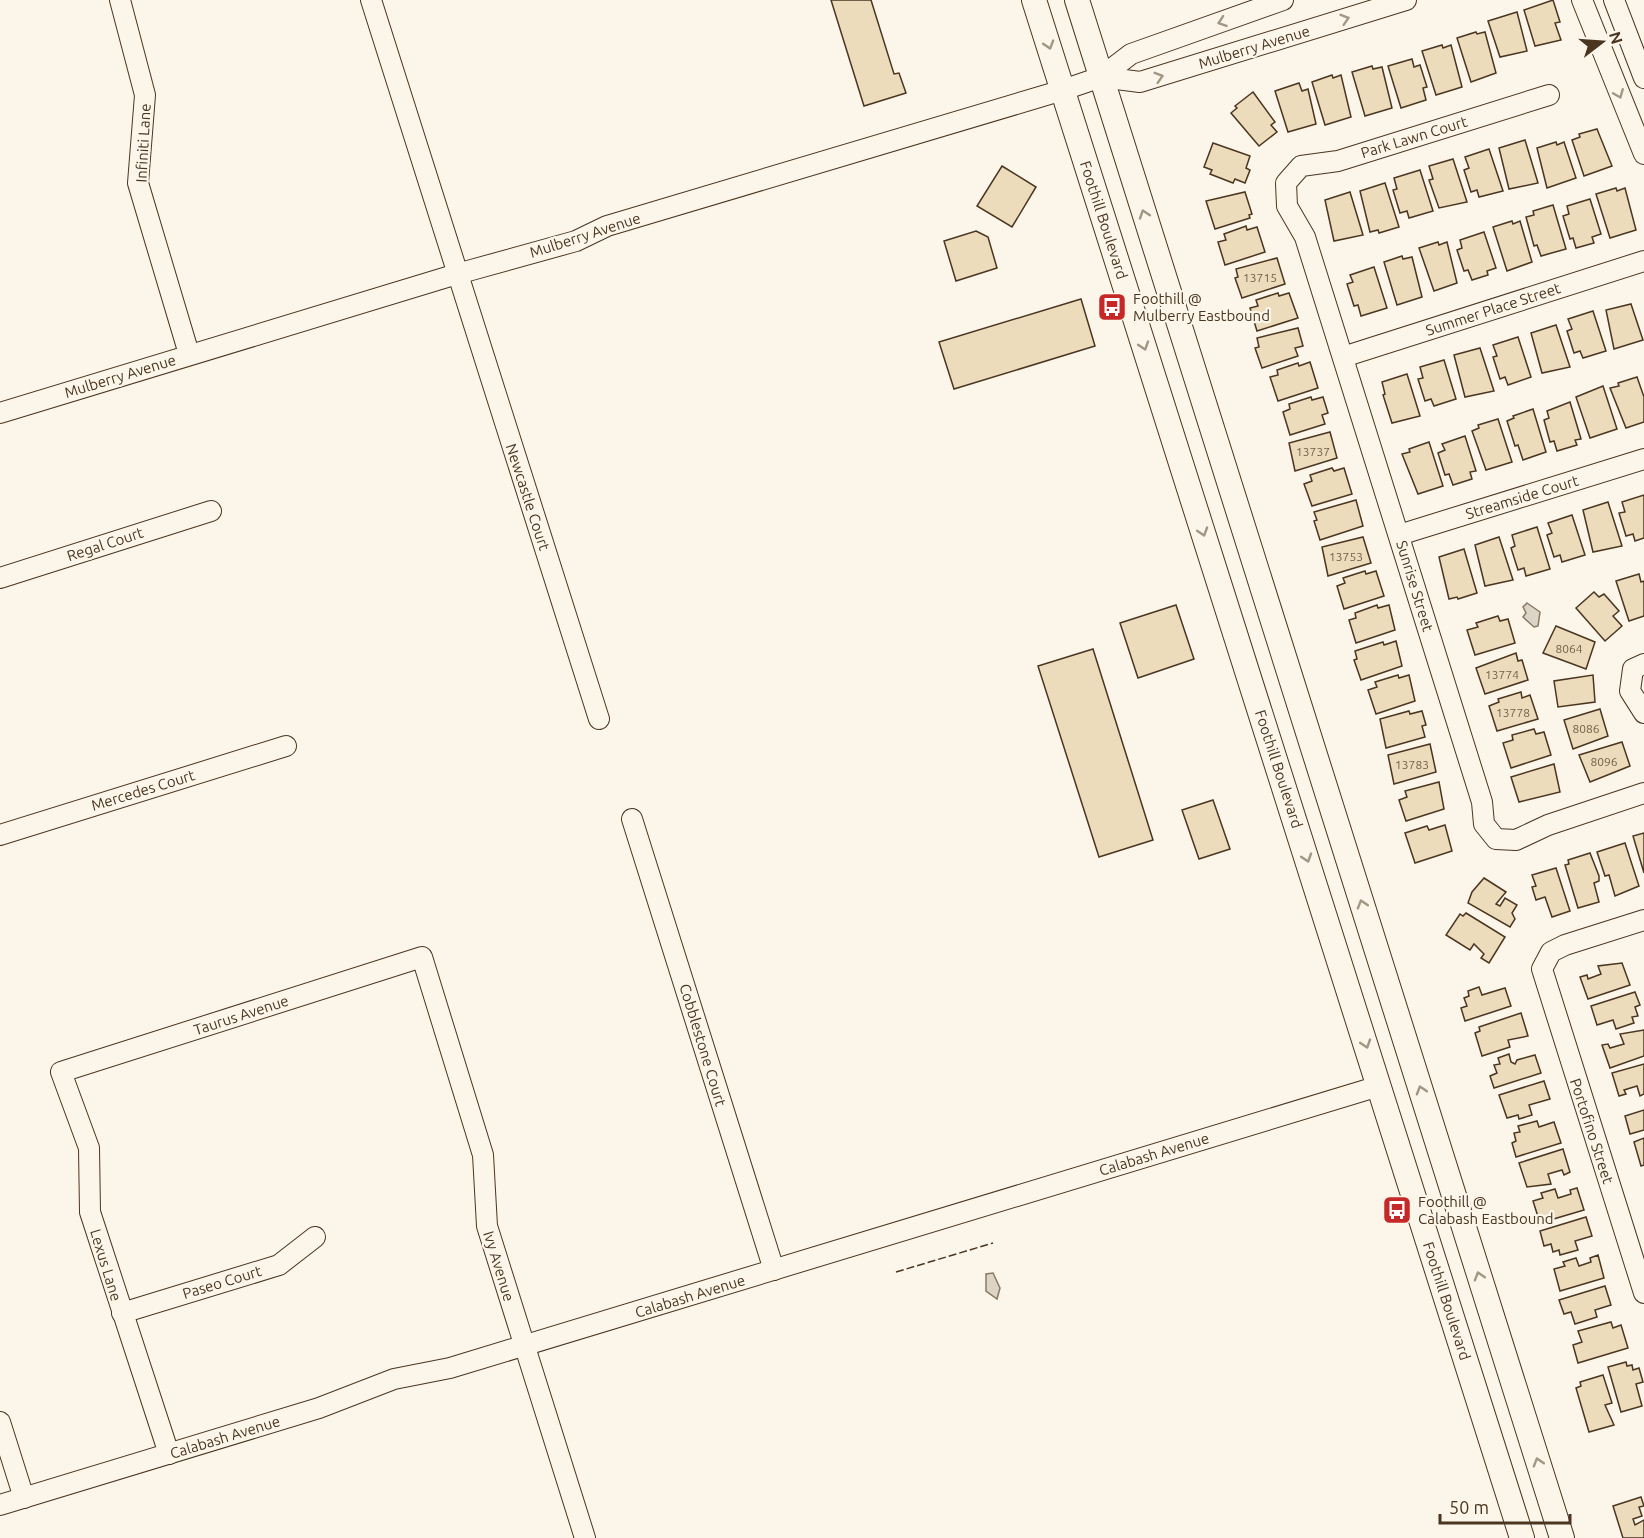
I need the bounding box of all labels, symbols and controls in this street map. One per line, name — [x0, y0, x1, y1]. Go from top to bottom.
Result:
north arrow — [1572, 12, 1632, 72]
one-way arrow — [1217, 14, 1228, 27]
one-way arrow — [1339, 14, 1350, 26]
street label: Mulberry Avenue — [1196, 22, 1312, 72]
text: N — [1606, 29, 1627, 46]
one-way arrow — [1041, 39, 1054, 50]
one-way arrow — [1153, 72, 1164, 84]
one-way arrow — [1612, 87, 1624, 98]
street label: Infiniti Lane — [132, 103, 154, 183]
street label: Park Lawn Court — [1359, 113, 1469, 161]
street label: Foothill Boulevard — [1077, 159, 1131, 281]
street label: Mulberry Avenue — [527, 209, 643, 261]
one-way arrow — [1139, 209, 1152, 220]
house number: 13715 — [1243, 271, 1277, 284]
street label: Summer Place Street — [1423, 279, 1563, 339]
place label: Foothill @ Mulberry Eastbound — [1133, 290, 1270, 324]
bus stop icon: Foothill @ Mulberry Eastbound — [1096, 291, 1128, 323]
one-way arrow — [1137, 340, 1149, 351]
street label: Mulberry Avenue — [62, 351, 178, 401]
street label: Newcastle Court — [503, 441, 553, 553]
house number: 13737 — [1296, 445, 1330, 458]
street label: Streamside Court — [1464, 472, 1581, 522]
street label: Regal Court — [65, 524, 145, 564]
one-way arrow — [1196, 526, 1208, 537]
street label: Sunrise Street — [1393, 538, 1437, 634]
house number: 13753 — [1329, 550, 1363, 563]
house number: 8064 — [1555, 642, 1583, 655]
house number: 13774 — [1485, 668, 1519, 681]
house number: 13778 — [1496, 706, 1530, 719]
street label: Foothill Boulevard — [1252, 708, 1306, 830]
house number: 8086 — [1572, 722, 1600, 735]
house number: 8096 — [1590, 755, 1618, 768]
house number: 13783 — [1395, 758, 1429, 771]
street label: Mercedes Court — [89, 766, 197, 814]
one-way arrow — [1300, 852, 1312, 863]
one-way arrow — [1357, 899, 1369, 910]
street label: Cobblestone Court — [676, 982, 730, 1108]
street label: Taurus Avenue — [191, 992, 291, 1038]
one-way arrow — [1359, 1038, 1371, 1049]
street label: Portofino Street — [1567, 1076, 1617, 1186]
one-way arrow — [1415, 1085, 1428, 1096]
street label: Calabash Avenue — [1097, 1129, 1211, 1179]
place label: Foothill @ Calabash Eastbound — [1418, 1193, 1554, 1227]
bus stop icon: Foothill @ Calabash Eastbound — [1381, 1194, 1413, 1226]
street label: Lexus Lane — [87, 1227, 125, 1303]
street label: Ivy Avenue — [480, 1229, 518, 1303]
street label: Foothill Boulevard — [1420, 1240, 1474, 1362]
street label: Paseo Court — [180, 1262, 264, 1302]
street label: Calabash Avenue — [633, 1271, 747, 1321]
one-way arrow — [1474, 1271, 1486, 1282]
street label: Calabash Avenue — [168, 1412, 282, 1462]
one-way arrow — [1533, 1457, 1545, 1468]
scale bar — [1440, 1487, 1570, 1525]
text: 50 m — [1449, 1497, 1489, 1517]

